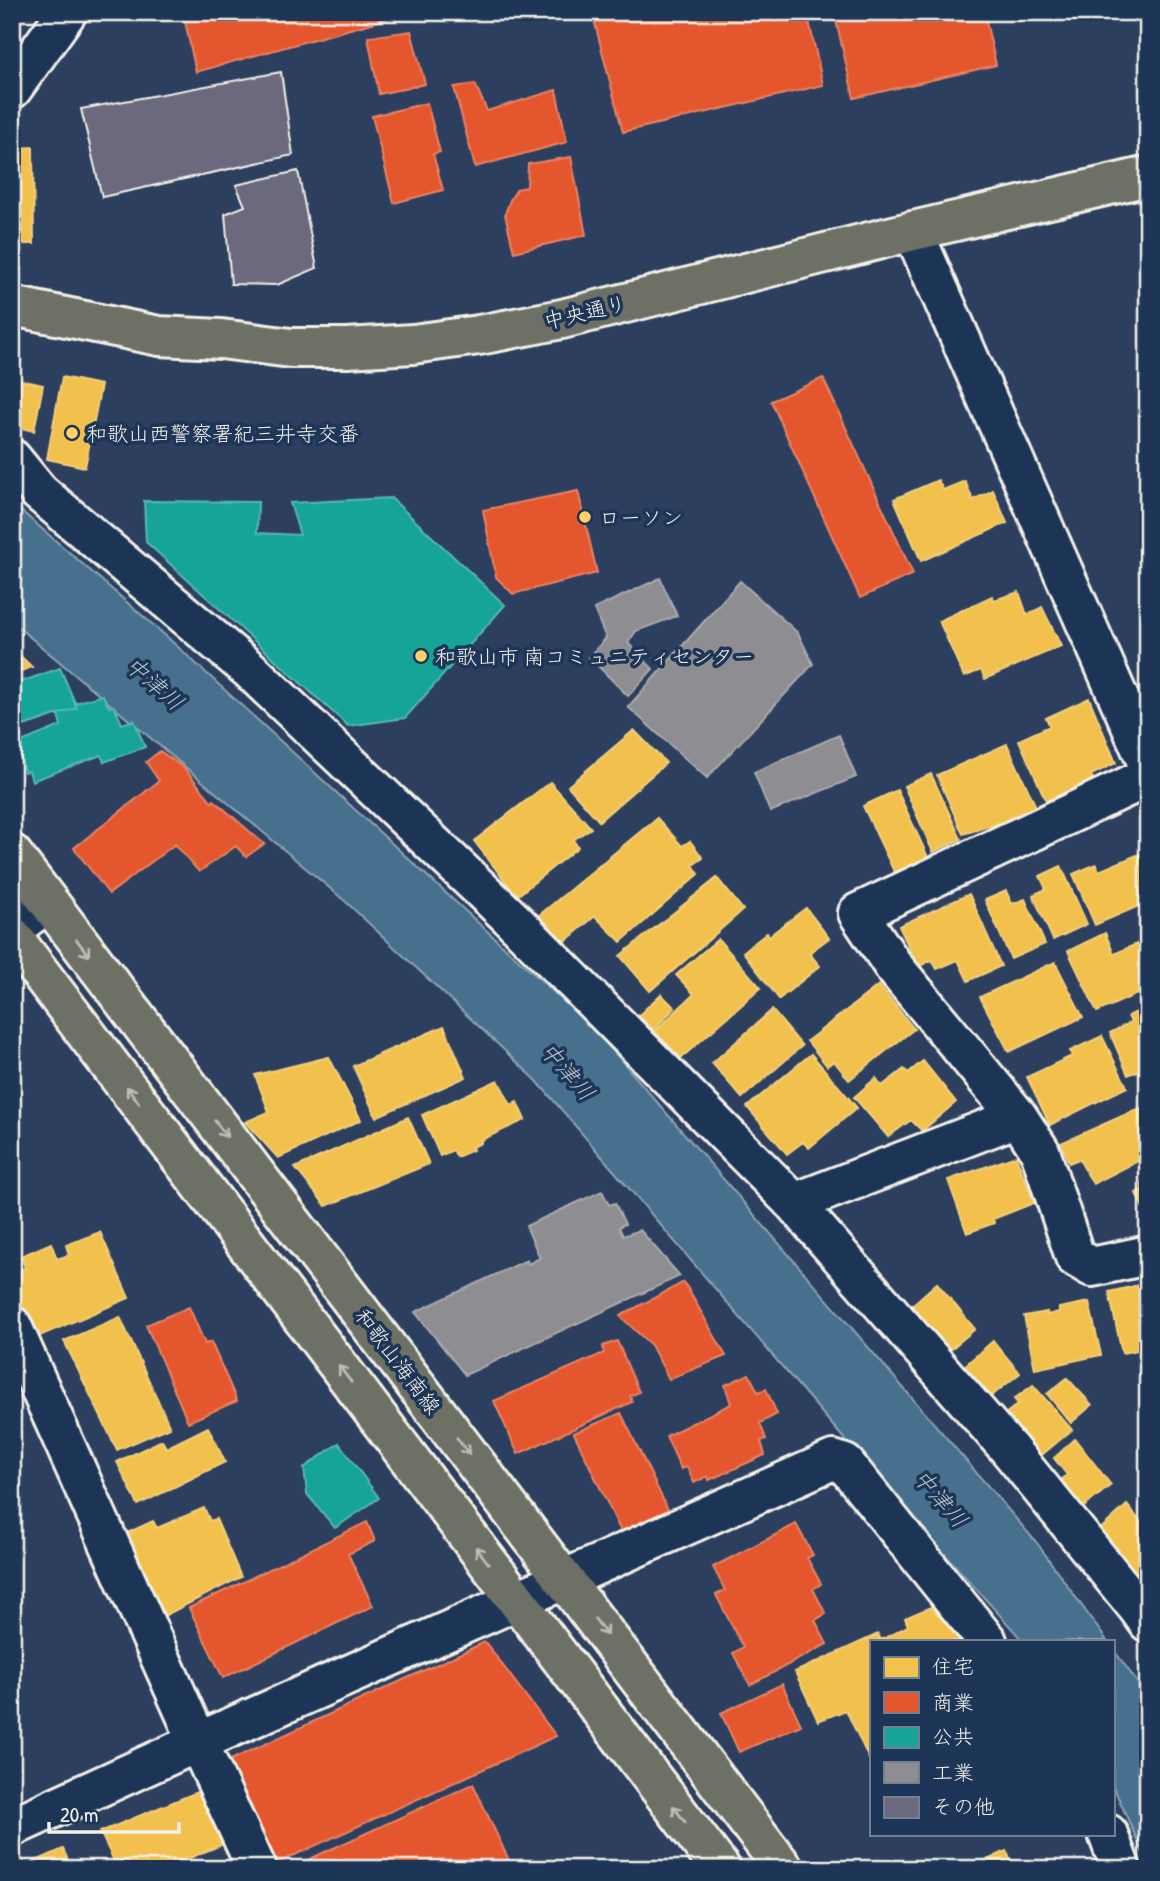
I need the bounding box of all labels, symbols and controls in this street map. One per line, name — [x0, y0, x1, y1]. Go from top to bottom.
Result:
street label: 中央通り — [541, 288, 629, 336]
place label: 和歌山西警察署紀三井寺交番 — [86, 419, 359, 448]
marker: 和歌山西警察署紀三井寺交番 — [64, 425, 80, 441]
place label: ローソン — [599, 503, 683, 532]
marker: ローソン — [577, 509, 593, 525]
place label: 和歌山市 南コミュニティセンター — [435, 642, 754, 671]
marker: 和歌山市 南コミュニティセンター — [413, 648, 429, 664]
water label: 中津川 — [119, 649, 191, 717]
one-way arrow — [76, 938, 91, 956]
water label: 中津川 — [534, 1035, 602, 1107]
one-way arrow — [126, 1087, 141, 1105]
one-way arrow — [214, 1119, 229, 1137]
street label: 和歌山海南線 — [349, 1302, 447, 1420]
one-way arrow — [337, 1365, 352, 1384]
one-way arrow — [455, 1436, 470, 1455]
water label: 中津川 — [907, 1462, 975, 1534]
one-way arrow — [475, 1547, 490, 1565]
one-way arrow — [593, 1617, 608, 1636]
legend — [870, 1640, 1114, 1836]
text: 住宅 — [932, 1652, 974, 1681]
text: 商業 — [932, 1688, 974, 1717]
text: 公共 — [932, 1722, 974, 1751]
text: 工業 — [932, 1758, 974, 1787]
scale bar — [49, 1790, 178, 1834]
text: その他 — [932, 1792, 995, 1821]
text: 20 m — [60, 1800, 98, 1829]
one-way arrow — [672, 1806, 687, 1824]

